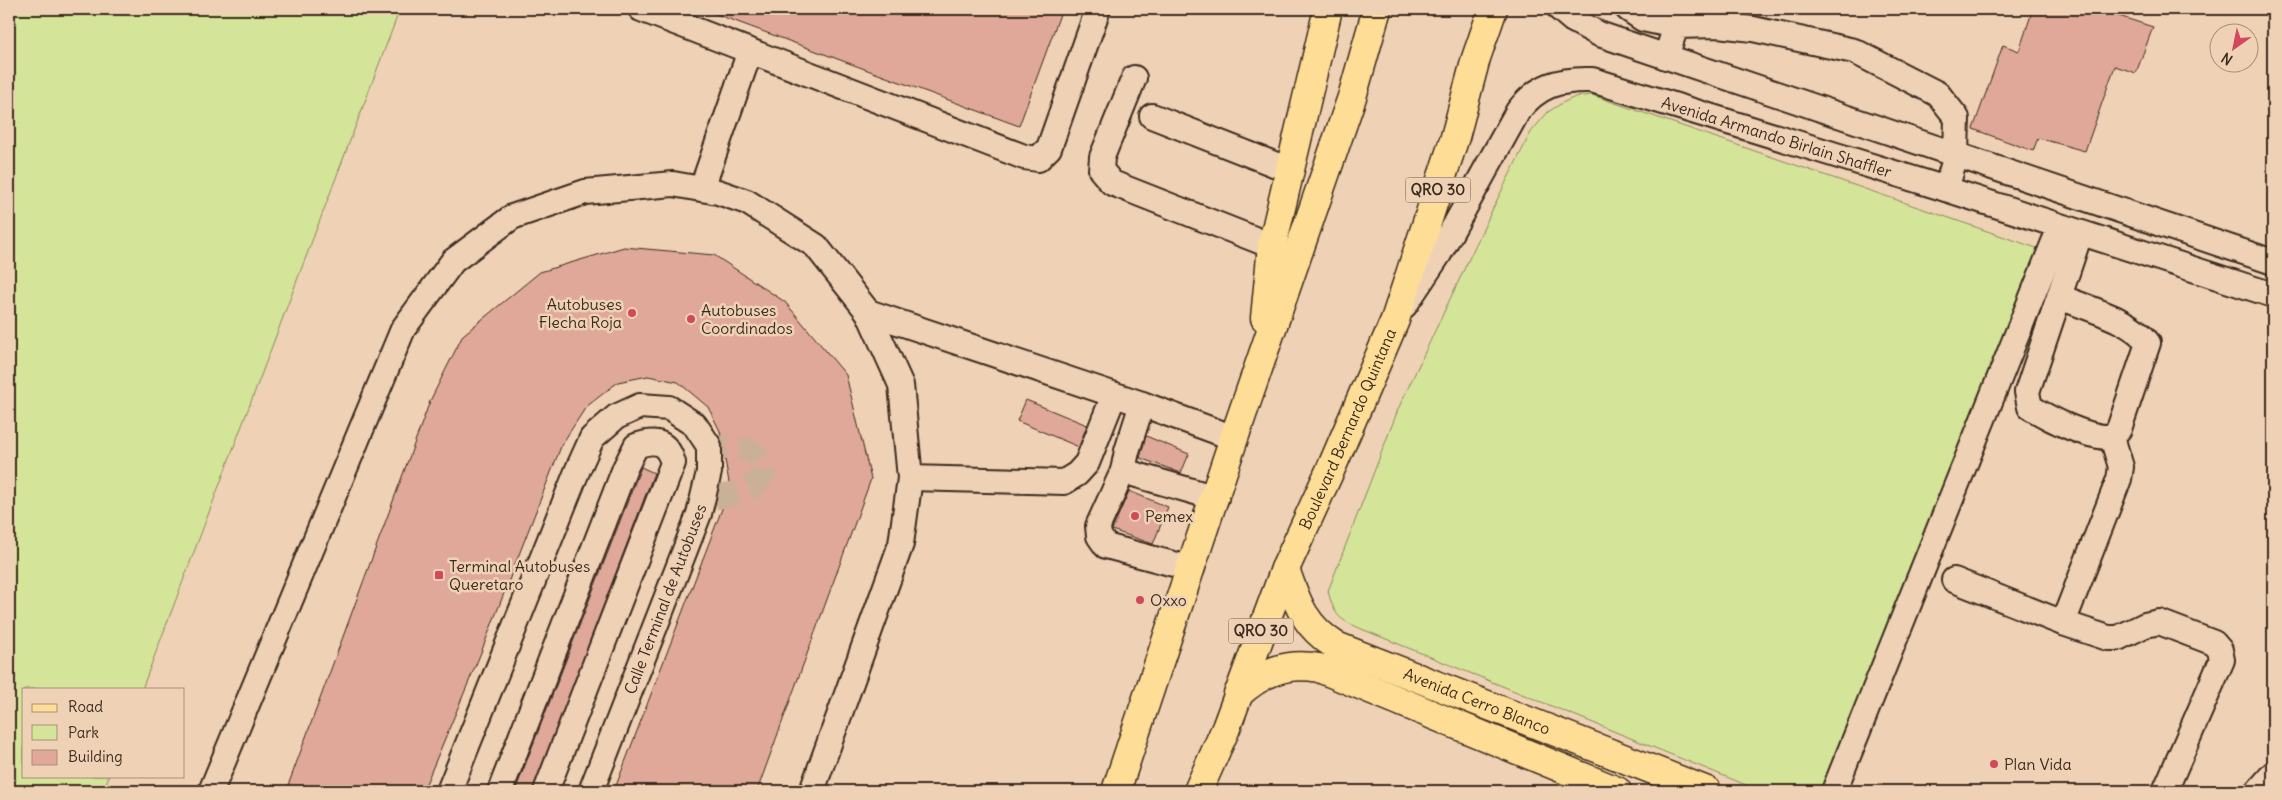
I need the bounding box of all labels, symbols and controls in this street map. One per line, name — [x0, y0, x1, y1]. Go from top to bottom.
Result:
north arrow — [2210, 22, 2260, 72]
text: N — [2218, 49, 2236, 69]
street label: Avenida Armando Birlain Shaffler — [1659, 92, 1895, 182]
road number: QRO 30 — [1406, 178, 1470, 202]
place label: Autobuses Flecha Roja — [539, 294, 622, 332]
place label: Autobuses Coordinados — [701, 300, 793, 338]
marker: Autobuses Flecha Roja — [626, 307, 638, 319]
marker: Autobuses Coordinados — [685, 313, 697, 325]
street label: Boulevard Bernardo Quintana — [1295, 325, 1400, 532]
street label: Calle Terminal de Autobuses — [619, 501, 711, 697]
place label: Pemex — [1145, 506, 1193, 526]
marker: Pemex — [1129, 510, 1141, 522]
place label: Terminal Autobuses Queretaro — [449, 556, 590, 594]
marker: Terminal Autobuses Queretaro — [433, 569, 445, 581]
place label: Oxxo — [1150, 590, 1187, 610]
marker: Oxxo — [1134, 594, 1146, 606]
road number: QRO 30 — [1228, 618, 1294, 644]
street label: Avenida Cerro Blanco — [1401, 663, 1553, 739]
legend — [22, 688, 185, 778]
text: Road — [68, 697, 103, 716]
text: Park — [68, 723, 99, 742]
text: Building — [68, 747, 123, 766]
place label: Plan Vida — [2004, 754, 2072, 774]
marker: Plan Vida — [1988, 758, 2000, 770]

